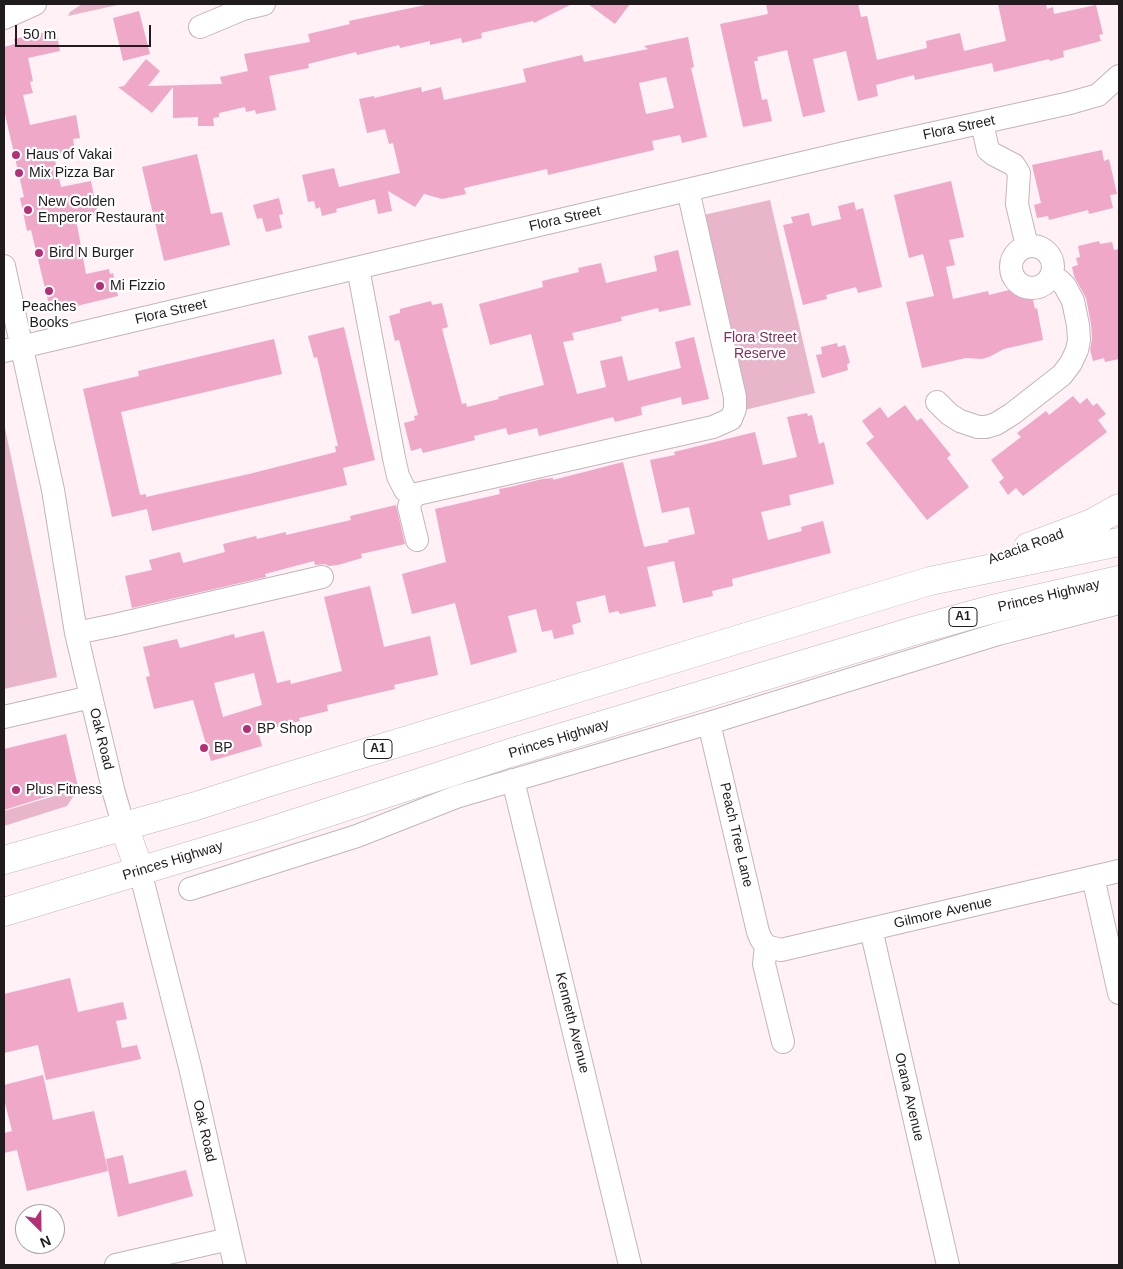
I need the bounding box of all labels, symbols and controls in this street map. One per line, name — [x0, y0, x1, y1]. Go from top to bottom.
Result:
scale bar — [18, 15, 154, 47]
text: 50 m — [23, 25, 56, 42]
street label: Flora Street — [921, 112, 997, 144]
place label: Haus of Vakai — [26, 147, 112, 163]
marker: Haus of Vakai — [10, 149, 22, 161]
place label: Mix Pizza Bar — [29, 165, 115, 181]
marker: Mix Pizza Bar — [13, 167, 25, 179]
place label: New Golden Emperor Restaurant — [38, 194, 164, 226]
street label: Flora Street — [527, 203, 603, 235]
marker: New Golden Emperor Restaurant — [22, 204, 34, 216]
place label: Bird N Burger — [49, 245, 134, 261]
marker: Bird N Burger — [33, 247, 45, 259]
place label: Mi Fizzio — [110, 278, 165, 294]
marker: Mi Fizzio — [94, 280, 106, 292]
marker: Peaches Books — [43, 285, 55, 297]
street label: Flora Street — [133, 296, 209, 328]
place label: Peaches Books — [22, 299, 76, 332]
park label: Flora Street Reserve — [723, 330, 797, 362]
street label: Acacia Road — [986, 526, 1066, 568]
street label: Princes Highway — [996, 576, 1102, 616]
road number: A1 — [949, 608, 977, 626]
street label: Oak Road — [85, 706, 117, 772]
street label: Princes Highway — [507, 716, 611, 762]
place label: BP Shop — [257, 721, 312, 737]
marker: BP Shop — [241, 723, 253, 735]
place label: BP — [214, 740, 233, 756]
road number: A1 — [364, 740, 392, 759]
marker: BP — [198, 742, 210, 754]
street label: Peach Tree Lane — [716, 781, 756, 889]
place label: Plus Fitness — [26, 782, 102, 798]
marker: Plus Fitness — [10, 784, 22, 796]
street label: Princes Highway — [121, 838, 225, 884]
street label: Gilmore Avenue — [892, 894, 994, 932]
street label: Kenneth Avenue — [551, 971, 593, 1075]
street label: Orana Avenue — [891, 1051, 927, 1143]
street label: Oak Road — [189, 1098, 219, 1164]
north arrow — [15, 1204, 65, 1254]
text: N — [38, 1233, 53, 1251]

